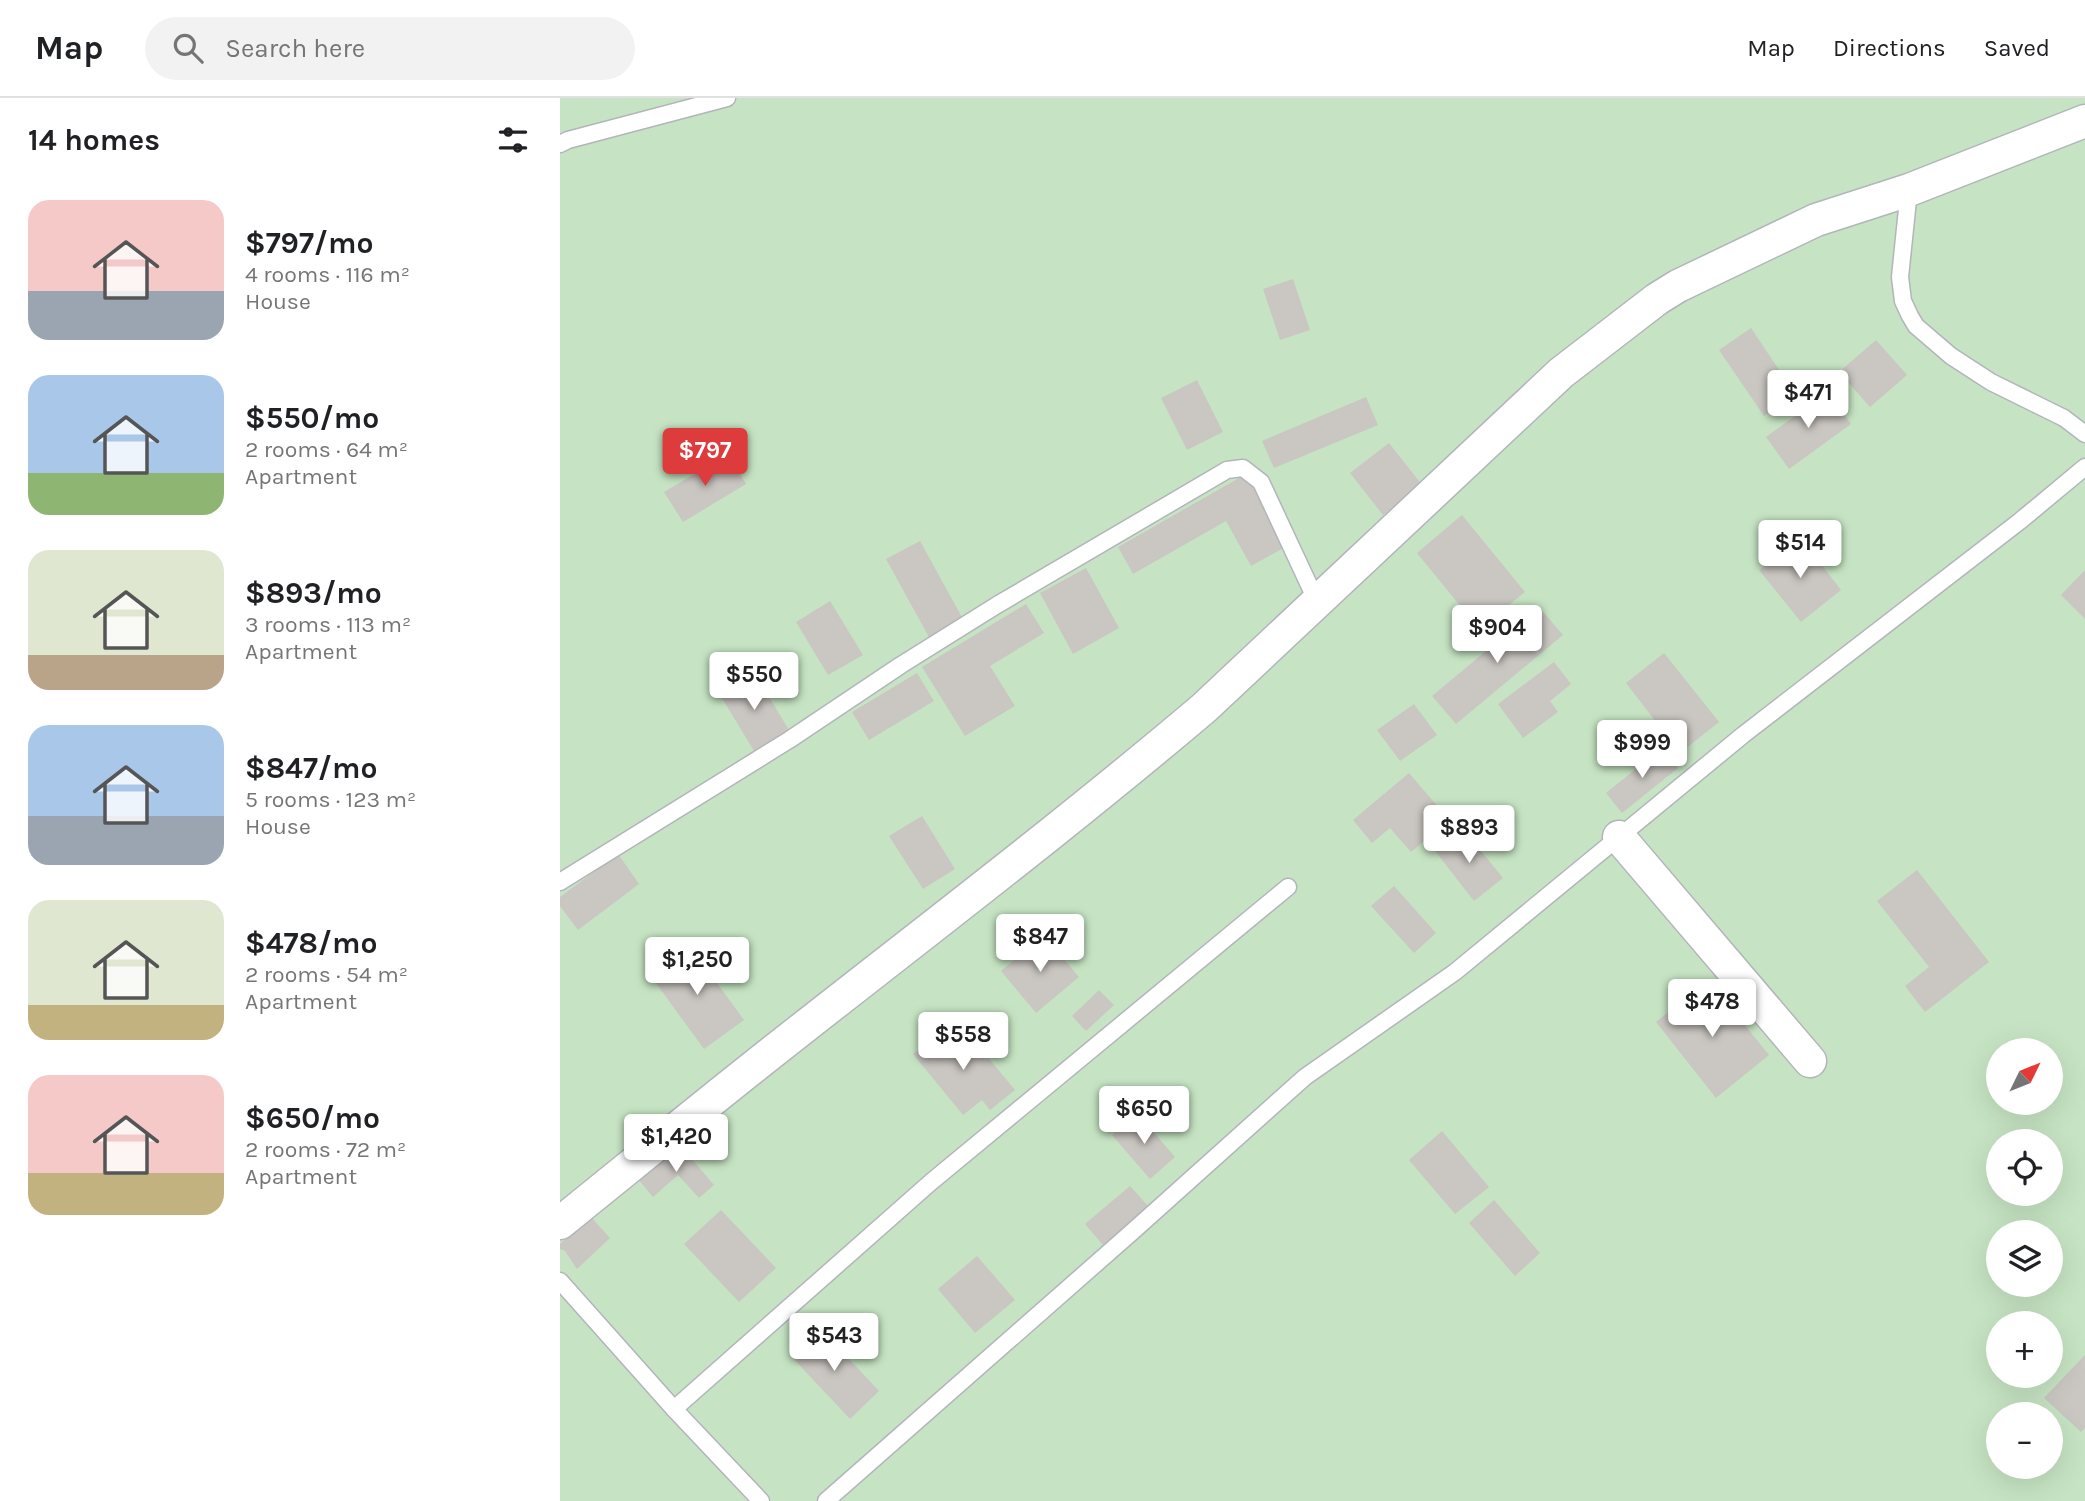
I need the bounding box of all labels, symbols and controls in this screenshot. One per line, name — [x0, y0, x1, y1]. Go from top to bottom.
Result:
search box — [145, 17, 635, 80]
text: Map — [35, 29, 103, 67]
icon: search — [169, 29, 207, 67]
text: Search here — [225, 33, 365, 64]
text: Map — [1747, 34, 1795, 62]
text: Directions — [1833, 34, 1946, 62]
text: Saved — [1984, 34, 2050, 62]
icon: filters — [494, 121, 532, 159]
text: 14 homes — [28, 122, 160, 158]
text: $797/mo — [245, 225, 373, 261]
icon: home — [84, 228, 168, 312]
text: 4 rooms · 116 m² — [245, 261, 410, 288]
text: House — [245, 288, 311, 315]
pin: $471 — [1767, 370, 1849, 430]
text: $471 — [1783, 379, 1833, 406]
text: $550/mo — [245, 400, 379, 436]
icon: home — [84, 403, 168, 487]
pin: $797 — [664, 428, 746, 488]
text: 2 rooms · 64 m² — [245, 436, 408, 463]
text: $797 — [679, 437, 731, 464]
text: Apartment — [245, 463, 357, 490]
pin: $514 — [1759, 520, 1841, 580]
text: $514 — [1774, 529, 1826, 556]
text: $893/mo — [245, 575, 382, 611]
icon: home — [84, 578, 168, 662]
pin: $904 — [1456, 606, 1538, 665]
text: 3 rooms · 113 m² — [245, 611, 411, 638]
text: $904 — [1468, 614, 1526, 641]
text: Apartment — [245, 638, 357, 665]
pin: $550 — [713, 652, 795, 712]
text: $550 — [725, 661, 783, 688]
pin: $999 — [1601, 720, 1683, 780]
text: $999 — [1613, 729, 1671, 756]
text: $847/mo — [245, 750, 377, 786]
icon: home — [84, 753, 168, 837]
text: 5 rooms · 123 m² — [245, 786, 416, 813]
pin: $893 — [1428, 806, 1510, 865]
text: House — [245, 813, 311, 840]
text: $893 — [1439, 814, 1499, 841]
pin: $847 — [999, 914, 1081, 974]
text: $847 — [1012, 923, 1068, 950]
text: $478/mo — [245, 925, 377, 961]
icon: home — [84, 928, 168, 1012]
pin: $1,250 — [640, 937, 754, 997]
text: $1,250 — [661, 946, 733, 973]
text: 2 rooms · 54 m² — [245, 961, 408, 988]
pin: $478 — [1671, 979, 1753, 1039]
text: Apartment — [245, 988, 357, 1015]
text: $478 — [1684, 988, 1740, 1015]
pin: $558 — [922, 1012, 1004, 1072]
text: $558 — [934, 1021, 992, 1048]
north arrow — [1986, 1038, 2063, 1115]
map controls — [1986, 1038, 2063, 1479]
pin: $650 — [1103, 1086, 1185, 1146]
text: $650 — [1115, 1095, 1173, 1122]
text: $650/mo — [245, 1100, 380, 1136]
icon: home — [84, 1103, 168, 1187]
pin: $1,420 — [619, 1114, 733, 1174]
text: $1,420 — [640, 1123, 712, 1150]
button: locate — [1986, 1129, 2063, 1206]
text: 2 rooms · 72 m² — [245, 1136, 406, 1163]
text: Apartment — [245, 1163, 357, 1190]
button: layers — [1986, 1220, 2063, 1297]
button: + — [1986, 1311, 2063, 1388]
pin: $543 — [793, 1314, 875, 1373]
text: $543 — [805, 1322, 863, 1349]
button: − — [1986, 1402, 2063, 1479]

